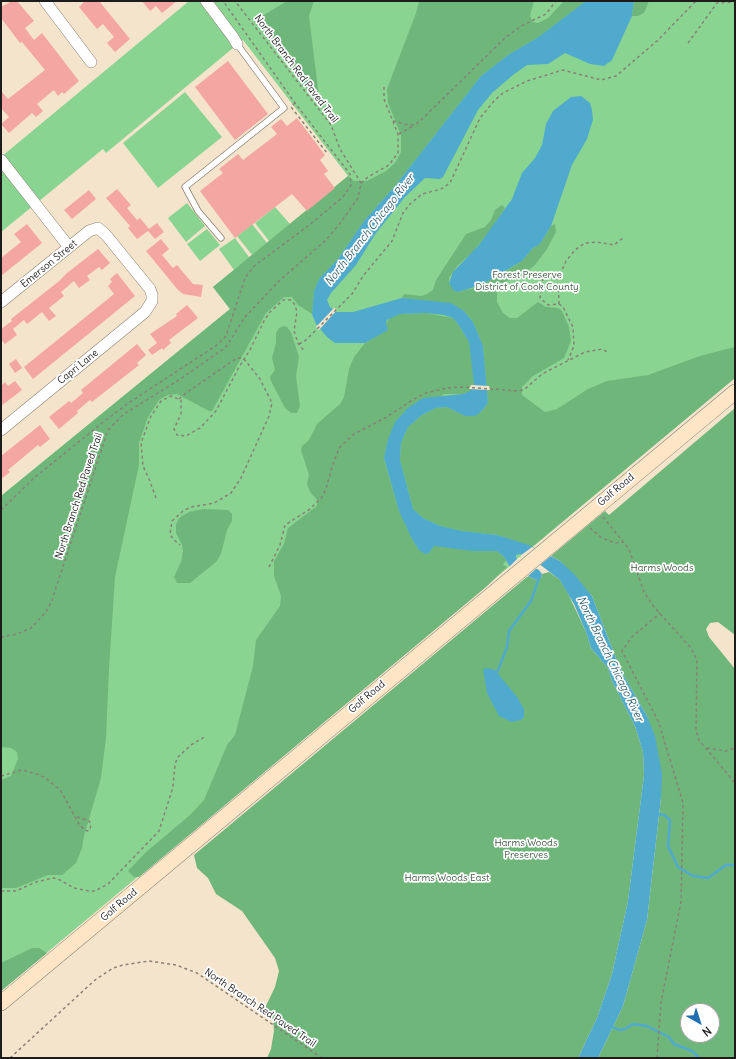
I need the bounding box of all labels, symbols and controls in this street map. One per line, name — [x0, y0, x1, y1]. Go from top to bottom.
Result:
street label: North Branch Red Paved Trail — [252, 13, 340, 125]
water label: North Branch Chicago River — [322, 172, 418, 288]
street label: Emerson Street — [18, 238, 80, 290]
park label: Forest Preserve District of Cook County — [475, 269, 579, 292]
street label: Capri Lane — [55, 347, 101, 387]
street label: North Branch Red Paved Trail — [53, 431, 105, 561]
street label: Golf Road — [595, 471, 637, 509]
park label: Harms Woods — [630, 562, 694, 574]
water label: North Branch Chicago River — [574, 594, 646, 724]
street label: Golf Road — [346, 678, 388, 716]
park label: Harms Woods Preserves — [494, 837, 558, 860]
park label: Harms Woods East — [405, 872, 489, 884]
street label: Golf Road — [98, 886, 140, 924]
street label: North Branch Red Paved Trail — [202, 966, 318, 1050]
north arrow — [680, 1003, 720, 1043]
text: N — [700, 1024, 714, 1039]

